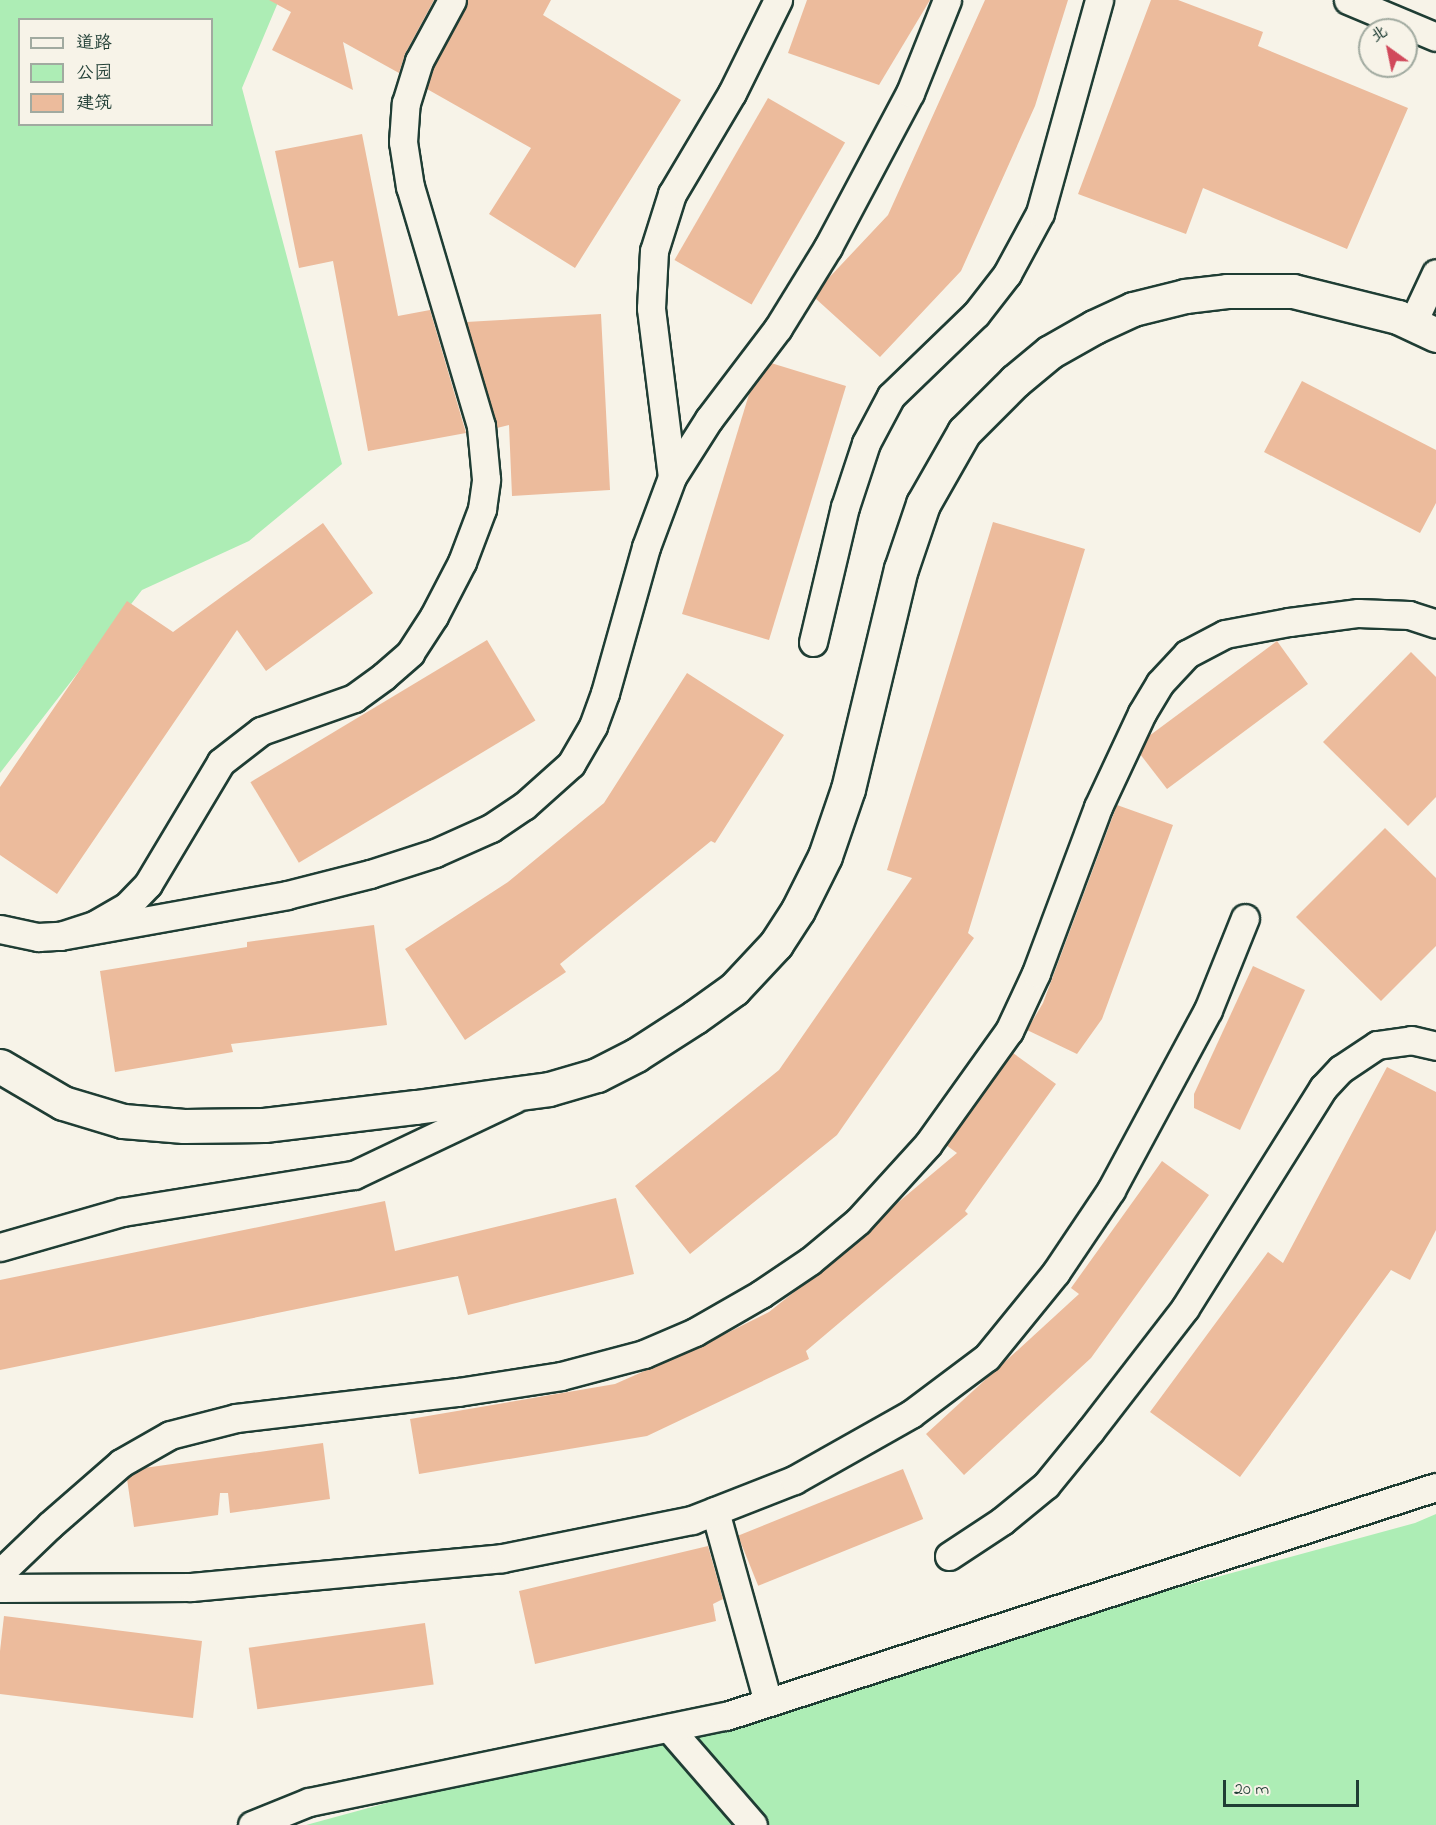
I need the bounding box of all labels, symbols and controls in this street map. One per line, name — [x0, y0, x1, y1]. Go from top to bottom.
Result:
legend — [18, 18, 213, 126]
north arrow — [1358, 18, 1418, 78]
text: 北 — [1366, 20, 1393, 49]
text: 道路 — [76, 31, 112, 57]
text: 公园 — [76, 61, 112, 87]
text: 建筑 — [76, 91, 112, 117]
scale bar — [1226, 1768, 1362, 1806]
text: 20 m — [1234, 1777, 1269, 1803]

